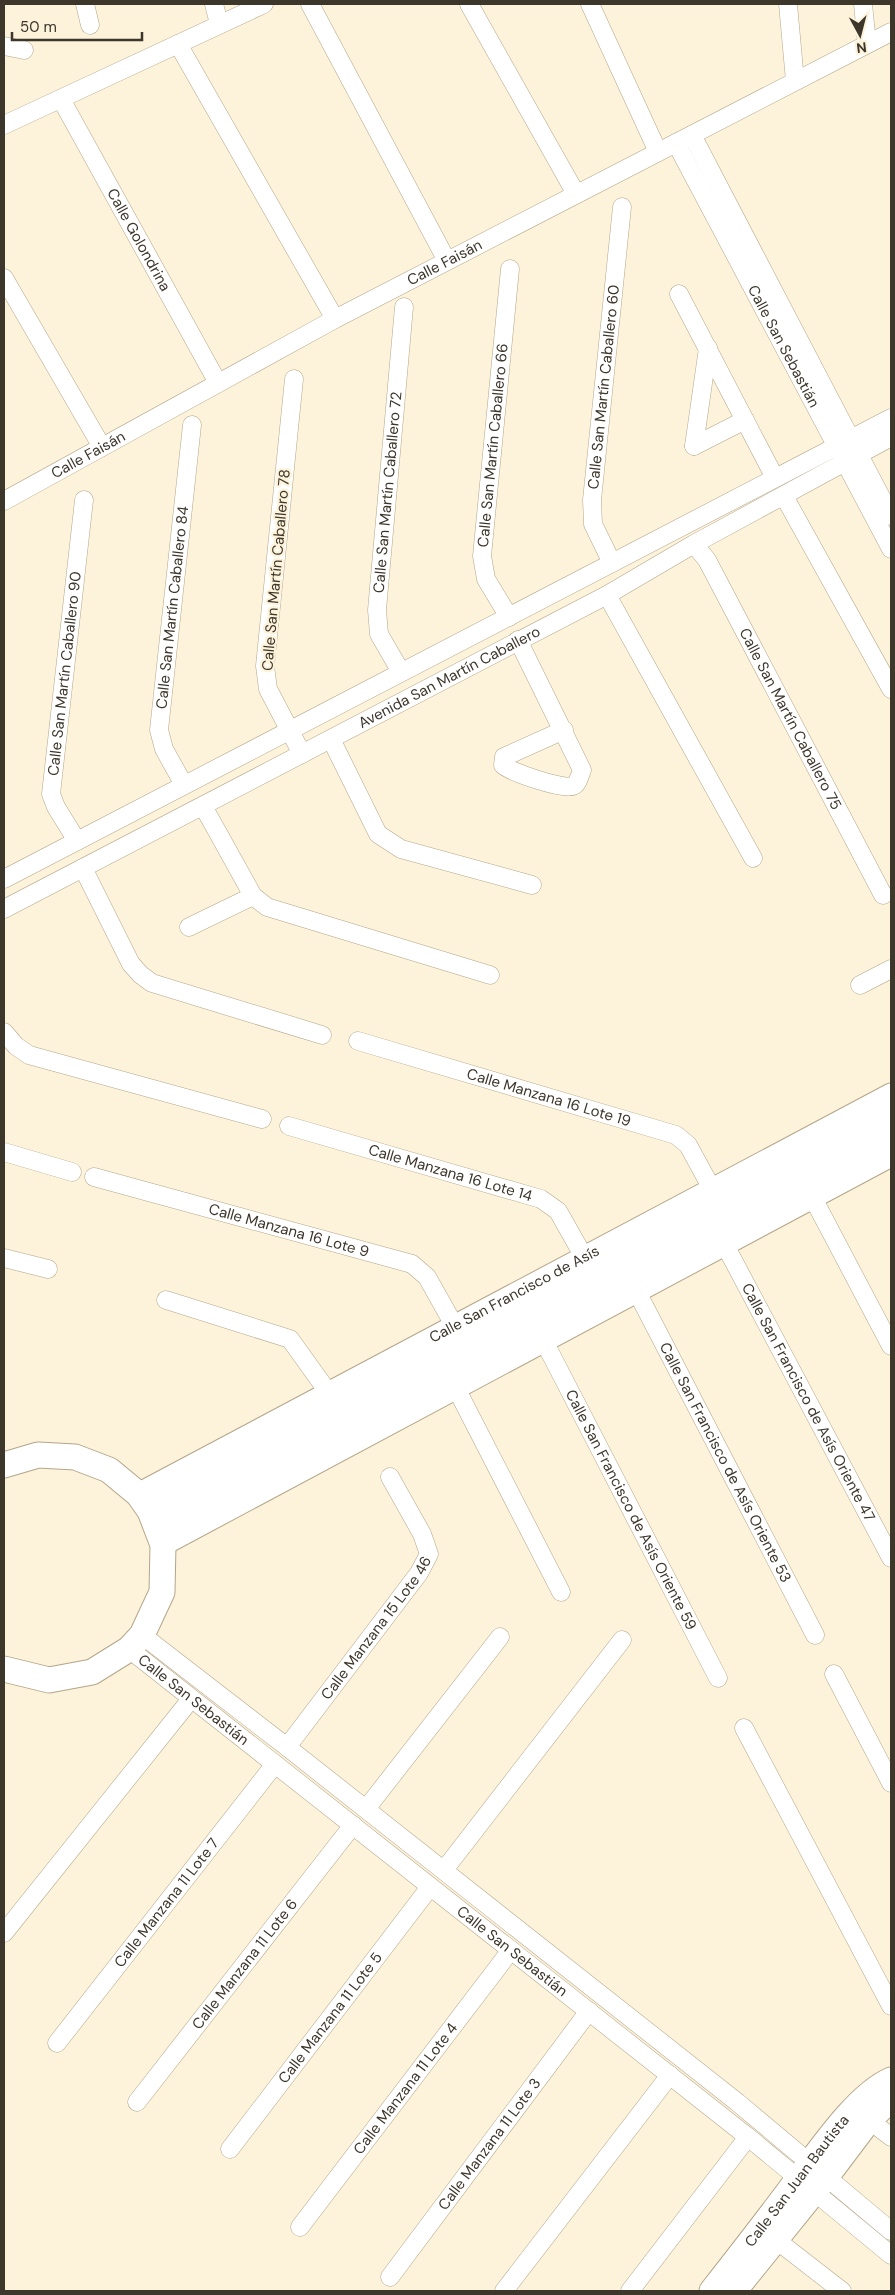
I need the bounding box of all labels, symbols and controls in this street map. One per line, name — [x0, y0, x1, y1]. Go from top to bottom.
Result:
scale bar — [12, 10, 142, 42]
north arrow — [835, 10, 885, 60]
text: 50 m — [20, 17, 57, 37]
text: N — [855, 38, 868, 57]
street label: Calle Golondrina — [102, 185, 175, 295]
street label: Calle Faisán — [404, 235, 485, 290]
street label: Calle San Sebastián — [743, 281, 824, 411]
street label: Calle San Martín Caballero 60 — [583, 284, 624, 490]
street label: Calle San Martín Caballero 66 — [473, 342, 513, 548]
street label: Calle San Martín Caballero 72 — [369, 391, 406, 594]
street label: Calle Faisán — [47, 426, 129, 483]
street label: Calle San Martín Caballero 78 — [257, 468, 295, 672]
street label: Calle San Martín Caballero 84 — [151, 505, 193, 710]
street label: Calle San Martín Caballero 90 — [43, 570, 86, 777]
street label: Avenida San Martín Caballero — [355, 621, 544, 733]
street label: Calle San Martín Caballero 75 — [734, 624, 846, 813]
street label: Calle Manzana 16 Lote 19 — [464, 1064, 633, 1131]
street label: Calle Manzana 16 Lote 14 — [366, 1140, 535, 1206]
street label: Calle Manzana 16 Lote 9 — [206, 1199, 371, 1262]
street label: Calle San Francisco de Asís — [426, 1241, 603, 1347]
street label: Calle San Francisco de Asís Oriente 47 — [737, 1280, 880, 1525]
street label: Calle San Francisco de Asís Oriente 53 — [655, 1339, 796, 1586]
street label: Calle San Francisco de Asís Oriente 59 — [561, 1386, 702, 1633]
street label: Calle Manzana 15 Lote 46 — [316, 1553, 436, 1704]
street label: Calle San Sebastián — [134, 1650, 253, 1750]
street label: Calle Manzana 11 Lote 7 — [110, 1834, 223, 1972]
street label: Calle Manzana 11 Lote 6 — [187, 1895, 302, 2033]
street label: Calle San Sebastián — [453, 1901, 572, 2001]
street label: Calle Manzana 11 Lote 5 — [274, 1948, 387, 2088]
street label: Calle Manzana 11 Lote 4 — [349, 2019, 462, 2158]
street label: Calle Manzana 11 Lote 3 — [433, 2074, 545, 2214]
street label: Calle San Juan Bautista — [740, 2111, 854, 2251]

